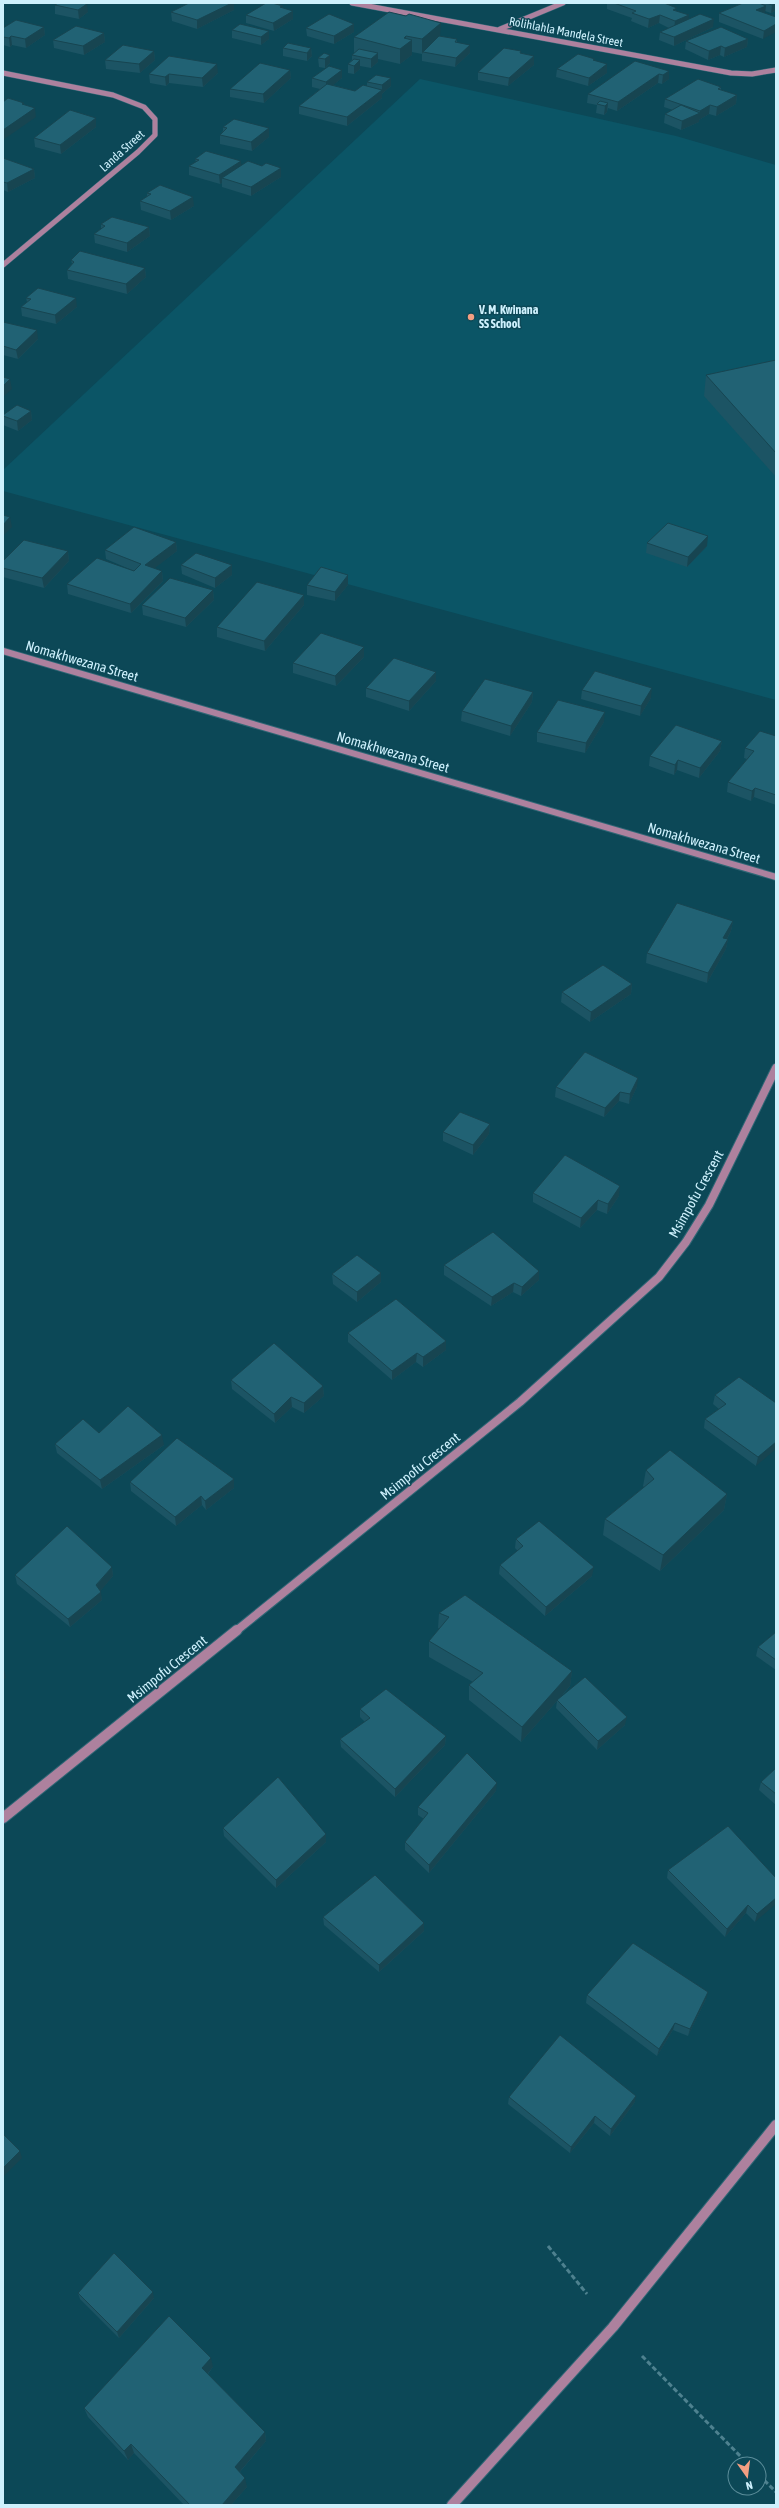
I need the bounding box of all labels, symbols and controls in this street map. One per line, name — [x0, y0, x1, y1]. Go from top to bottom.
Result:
street label: Rolihlahla Mandela Street — [508, 14, 625, 50]
street label: Landa Street — [97, 127, 148, 175]
place label: V. M. Kwinana SS School — [478, 303, 539, 331]
marker: V. M. Kwinana SS School — [466, 312, 476, 322]
street label: Nomakhwezana Street — [24, 637, 140, 685]
street label: Nomakhwezana Street — [335, 728, 451, 776]
street label: Nomakhwezana Street — [646, 819, 762, 867]
street label: Msimpofu Crescent — [665, 1147, 727, 1241]
street label: Msimpofu Crescent — [377, 1429, 463, 1503]
street label: Msimpofu Crescent — [124, 1632, 210, 1706]
north arrow — [727, 2456, 767, 2496]
text: N — [745, 2479, 754, 2492]

